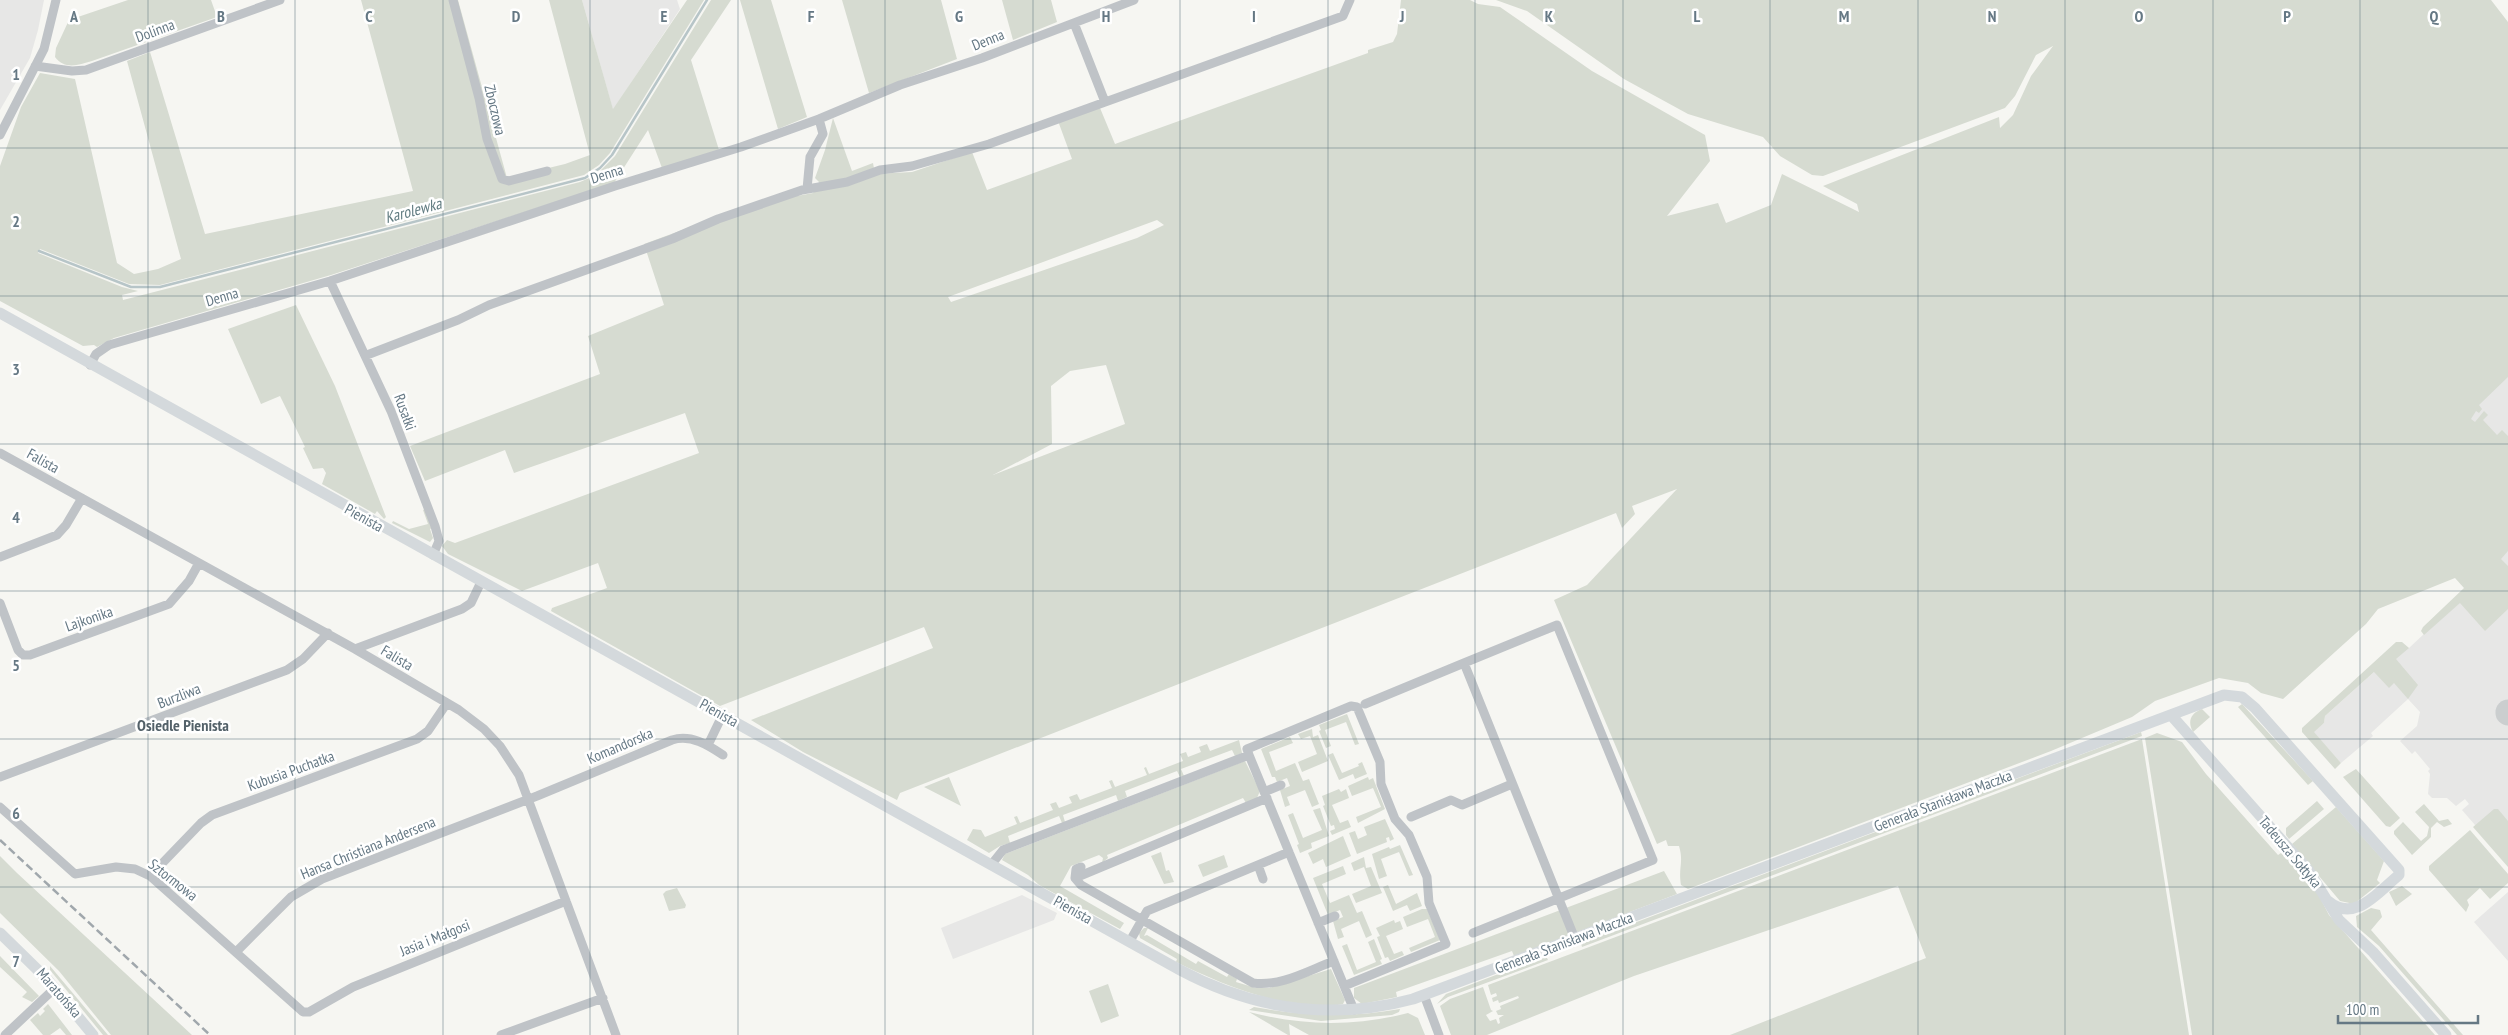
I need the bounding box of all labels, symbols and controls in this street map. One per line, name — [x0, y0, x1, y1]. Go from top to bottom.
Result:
text: A — [69, 6, 79, 26]
text: B — [217, 6, 225, 26]
text: C — [365, 6, 373, 26]
text: D — [512, 6, 521, 26]
text: E — [661, 6, 668, 26]
text: F — [808, 6, 815, 26]
text: G — [955, 6, 963, 26]
text: H — [1102, 6, 1110, 26]
text: I — [1252, 6, 1256, 26]
text: J — [1399, 6, 1404, 26]
text: K — [1545, 6, 1554, 26]
text: L — [1694, 6, 1701, 26]
text: M — [1839, 6, 1849, 26]
text: N — [1988, 6, 1996, 26]
text: O — [2135, 6, 2144, 26]
text: P — [2283, 6, 2291, 26]
text: Q — [2430, 6, 2440, 26]
street label: Dolinna — [133, 15, 177, 46]
street label: Denna — [969, 25, 1007, 55]
text: 1 — [12, 64, 20, 84]
street label: Zboczowa — [480, 83, 510, 137]
street label: Denna — [588, 160, 626, 187]
water label: Karolewka — [383, 192, 445, 227]
text: 2 — [12, 211, 20, 231]
street label: Denna — [203, 283, 240, 310]
text: 3 — [12, 359, 20, 379]
street label: Rusałki — [390, 391, 421, 433]
street label: Falista — [24, 444, 63, 477]
street label: Pienista — [342, 499, 387, 536]
text: 4 — [12, 507, 20, 527]
street label: Lajkonika — [63, 602, 115, 635]
street label: Falista — [378, 641, 417, 675]
text: 5 — [12, 655, 20, 675]
street label: Burzliwa — [155, 679, 203, 712]
street label: Pienista — [697, 694, 742, 731]
district label: Osiedle Pienista — [137, 715, 229, 735]
street label: Komandorska — [584, 723, 656, 768]
street label: Kubusia Puchatka — [245, 746, 337, 795]
street label: Generała Stanisława Maczka — [1871, 765, 2014, 836]
text: 6 — [12, 803, 20, 823]
street label: Hansa Christiana Andersena — [298, 812, 438, 883]
street label: Tadeusza Sołtyka — [2255, 812, 2326, 892]
street label: Sztormowa — [145, 854, 202, 905]
street label: Pienista — [1051, 891, 1096, 928]
street label: Generała Stanisława Maczka — [1492, 907, 1635, 978]
street label: Jasia i Małgosi — [396, 915, 473, 961]
text: 7 — [12, 951, 20, 971]
street label: Maratońska — [33, 964, 86, 1021]
scale bar — [2338, 992, 2478, 1024]
text: 100 m — [2346, 1000, 2379, 1019]

